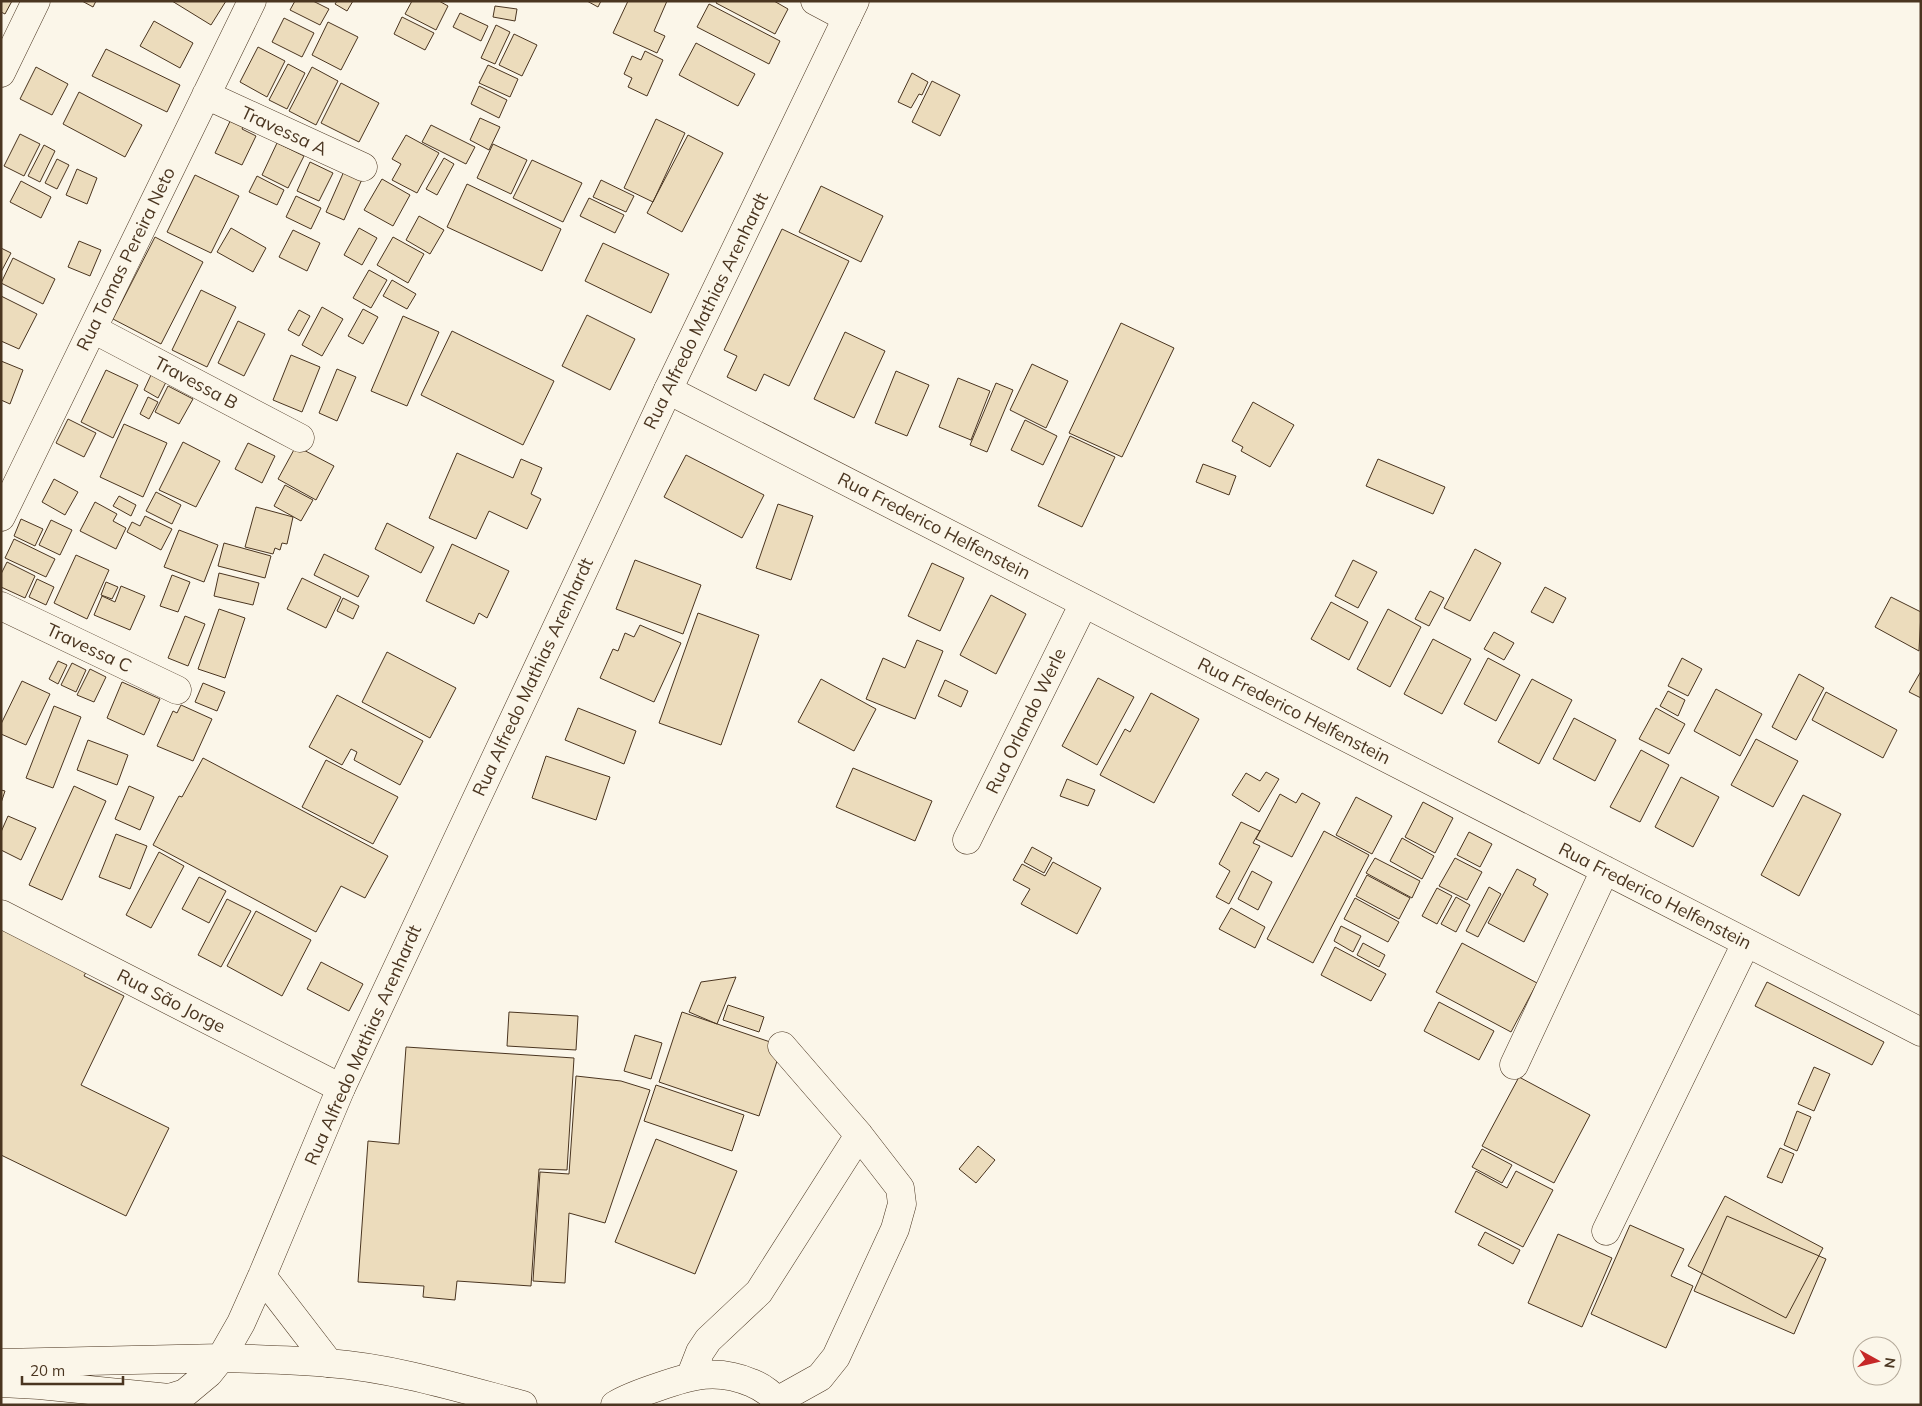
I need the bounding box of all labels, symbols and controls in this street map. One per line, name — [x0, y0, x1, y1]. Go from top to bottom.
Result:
street label: Travessa A — [237, 101, 331, 161]
street label: Rua Tomas Pereira Neto — [71, 163, 180, 354]
street label: Rua Alfredo Mathias Arenhardt — [638, 189, 773, 433]
street label: Travessa B — [150, 351, 242, 414]
street label: Rua Frederico Helfenstein — [834, 467, 1034, 584]
street label: Rua Alfredo Mathias Arenhardt — [467, 554, 598, 800]
street label: Travessa C — [43, 618, 136, 677]
street label: Rua Orlando Werle — [980, 644, 1071, 798]
street label: Rua Frederico Helfenstein — [1194, 652, 1394, 769]
street label: Rua Frederico Helfenstein — [1555, 837, 1755, 954]
street label: Rua Alfredo Mathias Arenhardt — [299, 921, 426, 1169]
street label: Rua São Jorge — [113, 963, 229, 1038]
north arrow — [1852, 1336, 1902, 1386]
scale bar — [22, 1354, 124, 1386]
text: N — [1880, 1356, 1900, 1369]
text: 20 m — [30, 1361, 65, 1380]

